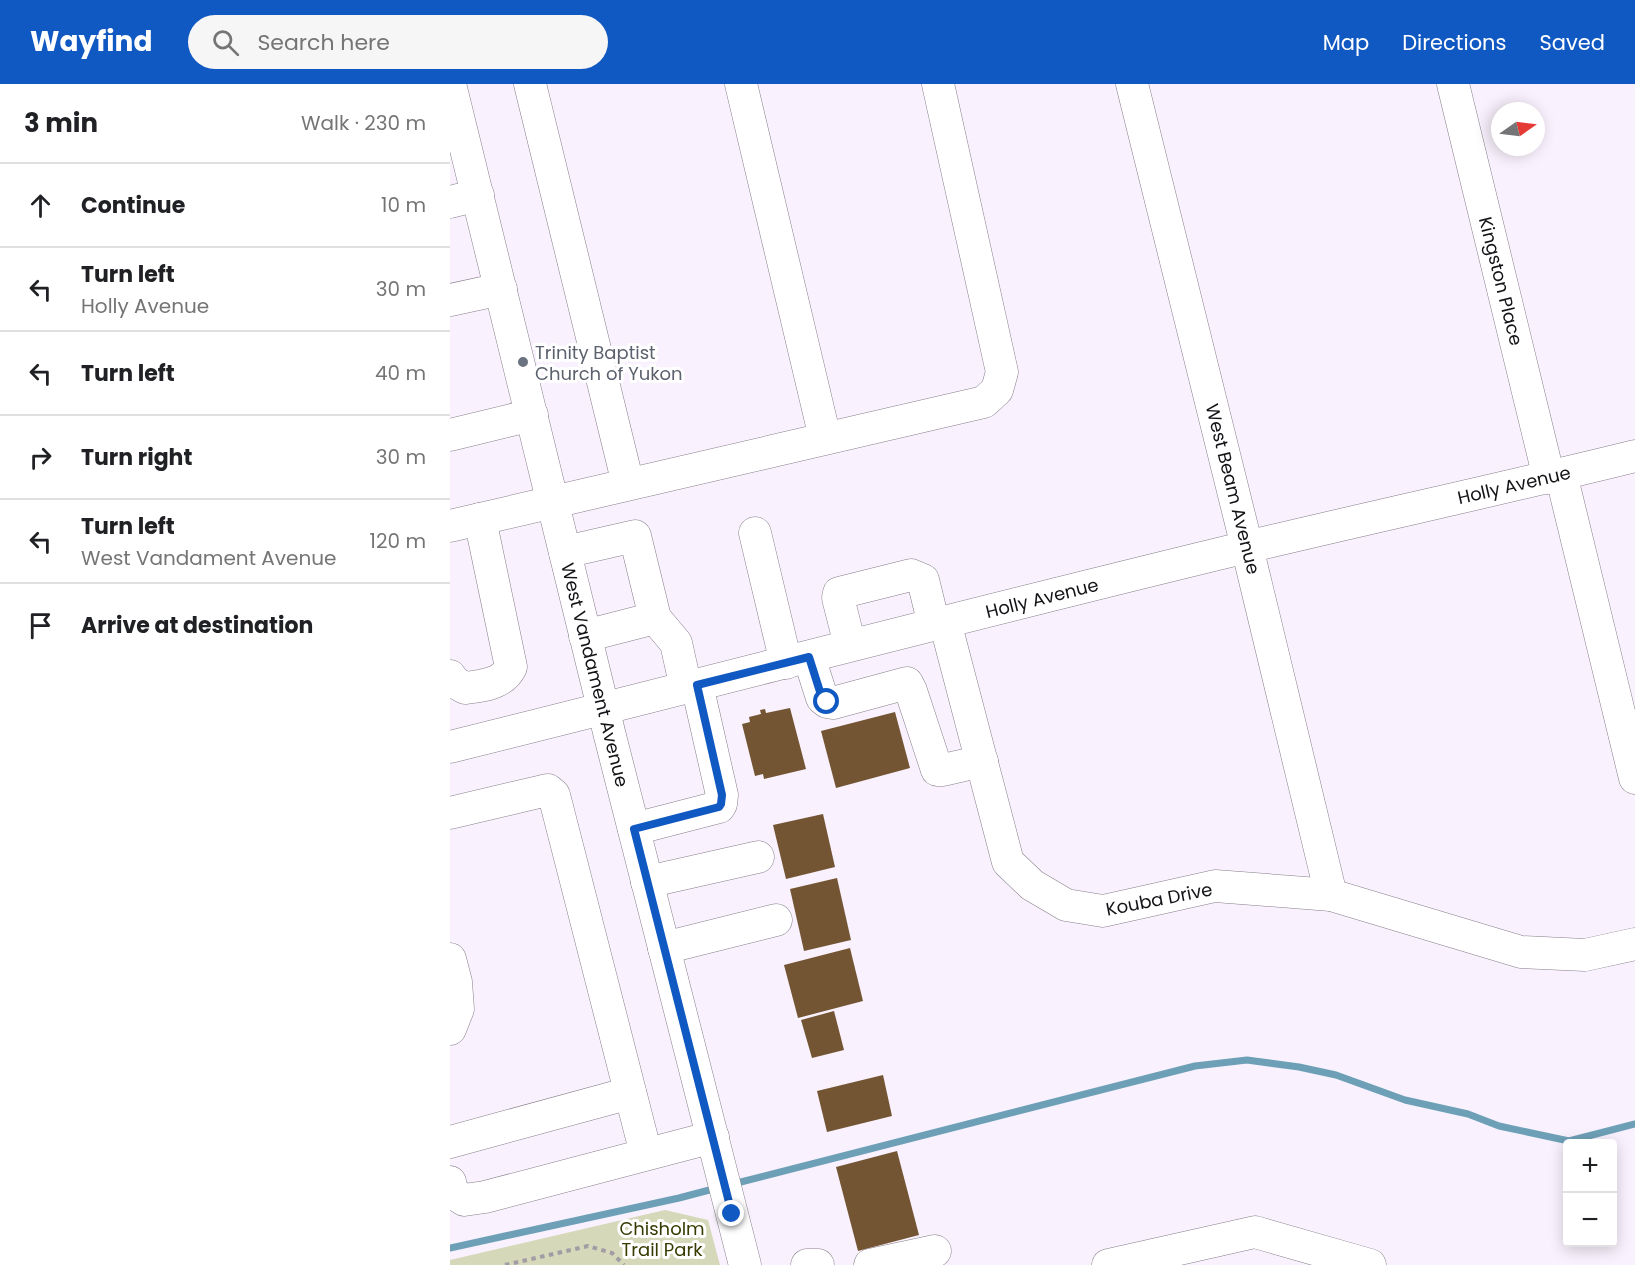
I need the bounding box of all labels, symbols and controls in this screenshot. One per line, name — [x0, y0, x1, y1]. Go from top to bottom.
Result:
search box — [188, 15, 608, 69]
text: Wayfind — [30, 22, 152, 61]
icon: search — [209, 26, 242, 59]
text: Search here — [257, 27, 390, 58]
text: Map — [1323, 28, 1369, 57]
text: Directions — [1402, 28, 1506, 57]
text: Saved — [1539, 28, 1605, 57]
north arrow — [1491, 102, 1545, 156]
text: 3 min — [24, 105, 98, 141]
text: Walk · 230 m — [301, 109, 426, 137]
icon: ahead — [24, 189, 57, 222]
text: Continue — [81, 190, 185, 221]
text: 10 m — [381, 191, 426, 219]
street label: Kingston Place — [1473, 214, 1529, 348]
text: Turn left — [81, 259, 175, 290]
icon: left — [24, 273, 57, 306]
text: 30 m — [376, 275, 426, 303]
text: Holly Avenue — [81, 292, 209, 320]
place label: Trinity Baptist Church of Yukon — [535, 340, 683, 386]
marker: Trinity Baptist Church of Yukon — [516, 355, 530, 369]
icon: left — [24, 357, 57, 390]
text: Turn left — [81, 358, 175, 389]
text: 40 m — [375, 359, 426, 387]
street label: West Beam Avenue — [1200, 401, 1266, 577]
icon: right — [24, 441, 57, 474]
text: Turn right — [81, 442, 192, 473]
text: 30 m — [376, 443, 426, 471]
street label: Holly Avenue — [1455, 460, 1573, 510]
text: Turn left — [81, 511, 175, 542]
icon: left — [24, 525, 57, 558]
text: 120 m — [370, 527, 426, 555]
text: West Vandament Avenue — [81, 544, 336, 572]
street label: West Vandament Avenue — [555, 560, 635, 790]
street label: Holly Avenue — [983, 572, 1101, 624]
icon: arrive — [24, 609, 57, 642]
text: Arrive at destination — [81, 610, 313, 641]
route start — [813, 688, 839, 714]
street label: Kouba Drive — [1104, 876, 1214, 922]
map controls — [1563, 1139, 1617, 1247]
button: + — [1563, 1139, 1617, 1193]
button: − — [1563, 1193, 1617, 1247]
route end — [718, 1200, 744, 1226]
park label: Chisholm Trail Park — [619, 1216, 705, 1262]

